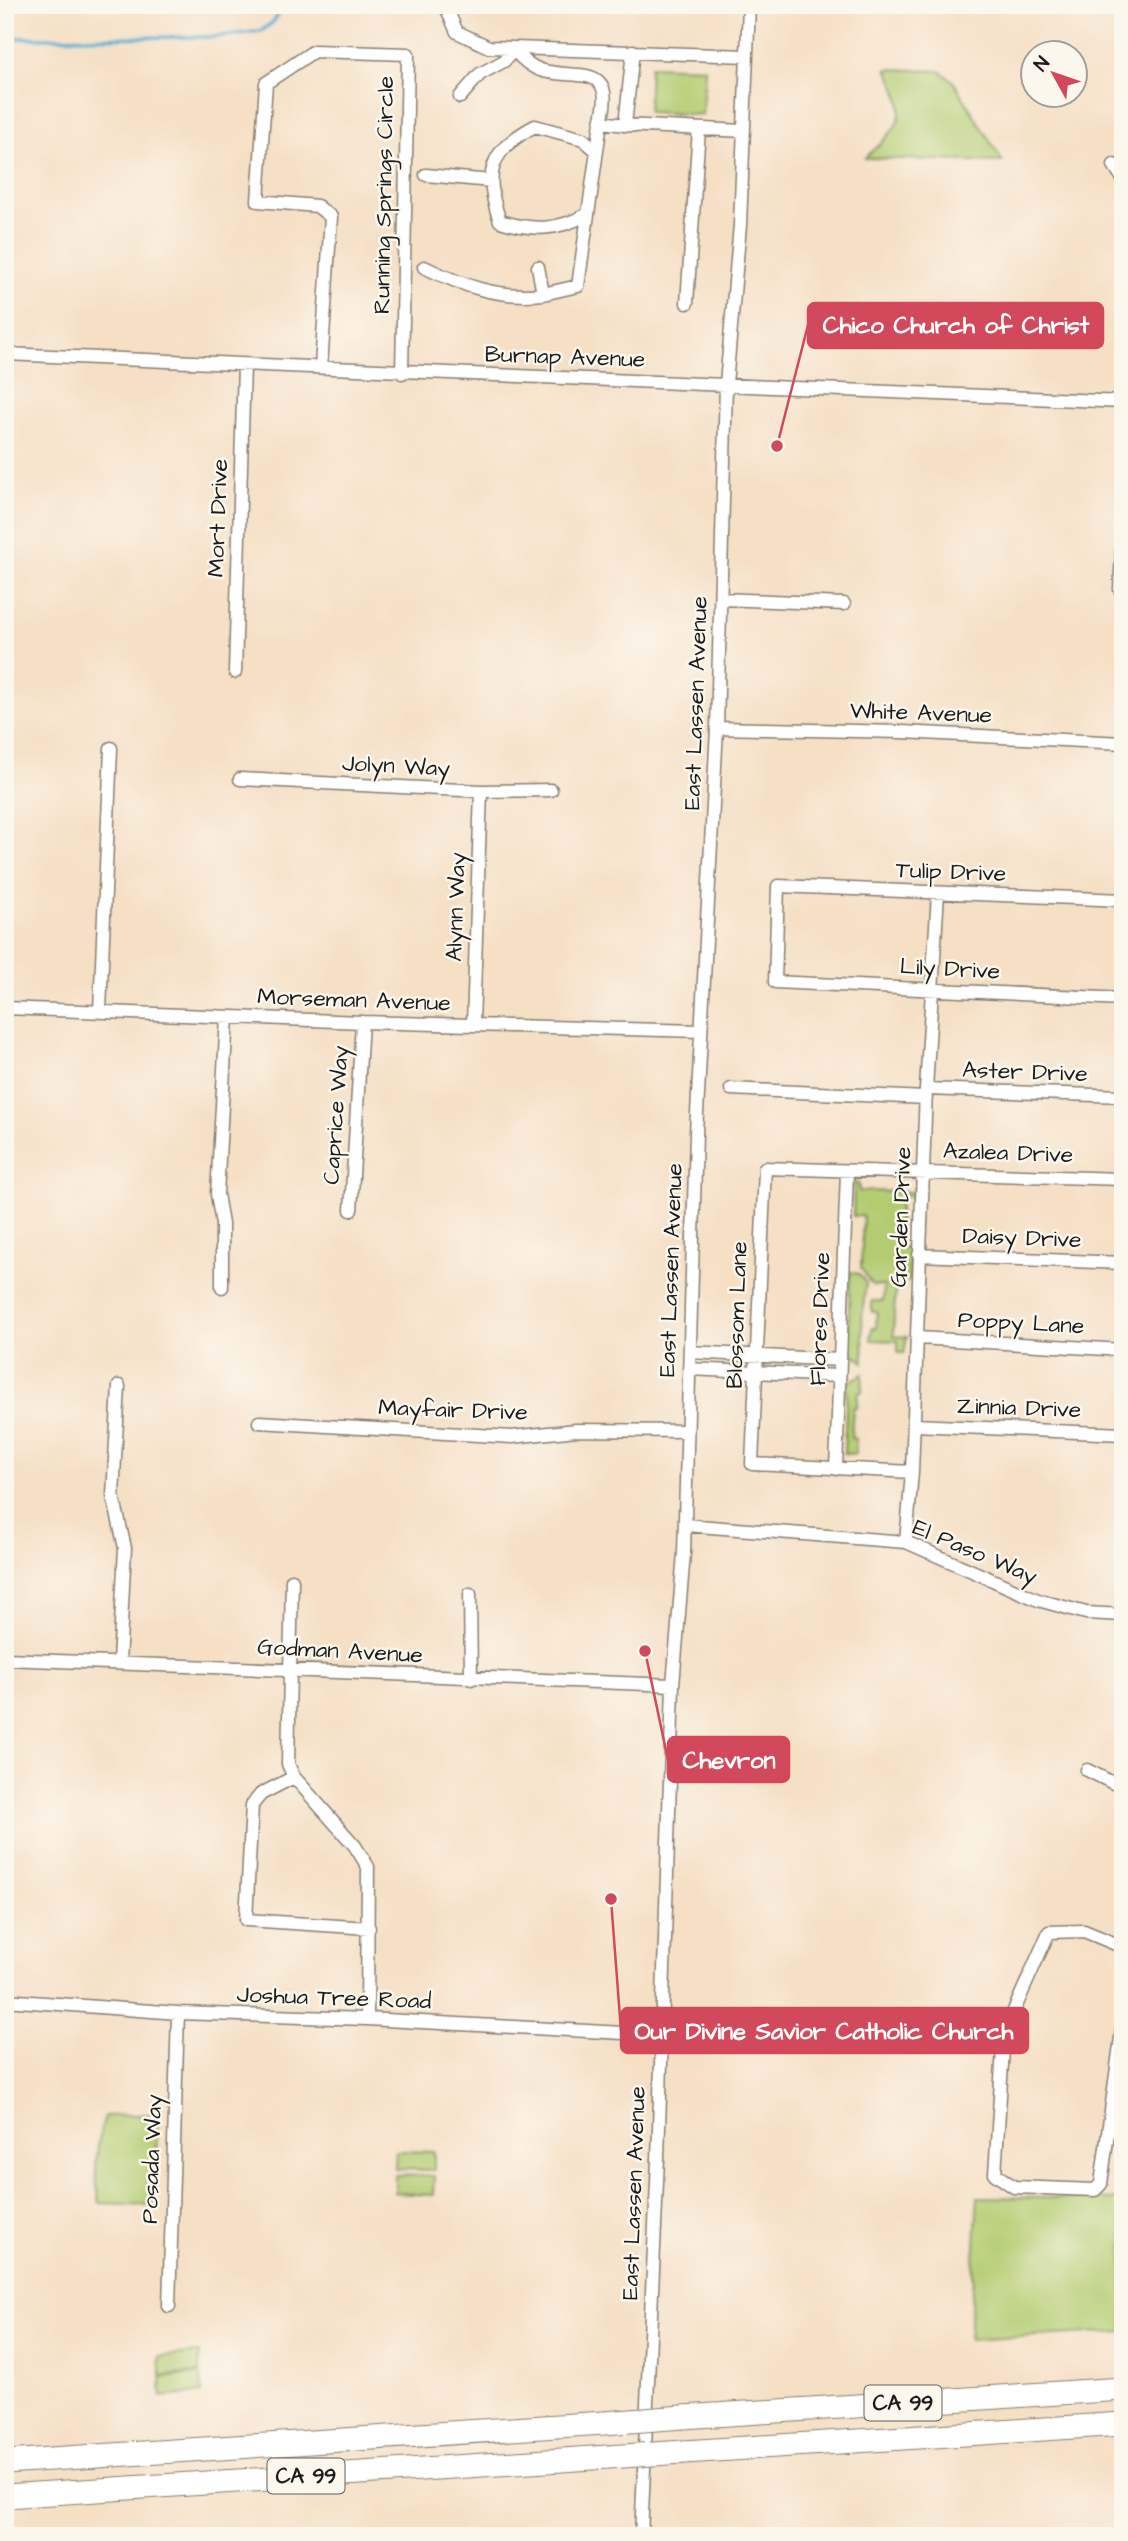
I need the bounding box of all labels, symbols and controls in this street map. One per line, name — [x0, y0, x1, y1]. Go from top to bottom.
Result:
north arrow — [1020, 38, 1090, 108]
text: N — [1028, 51, 1056, 77]
street label: Running Springs Circle — [366, 76, 403, 314]
callout: Chico Church of Christ — [808, 303, 1103, 348]
text: Chico Church of Christ — [823, 309, 1090, 343]
street label: Burnap Avenue — [484, 338, 646, 376]
street label: Mort Drive — [200, 458, 236, 578]
street label: East Lassen Avenue — [676, 596, 716, 810]
street label: White Avenue — [849, 695, 993, 731]
street label: Jolyn Way — [341, 747, 451, 786]
street label: Alynn Way — [438, 852, 475, 962]
street label: Tulip Drive — [895, 854, 1007, 890]
street label: Lily Drive — [899, 950, 1001, 989]
street label: Morseman Avenue — [257, 981, 451, 1019]
street label: Caprice Way — [315, 1044, 358, 1186]
street label: Aster Drive — [962, 1054, 1088, 1090]
street label: Azalea Drive — [942, 1135, 1074, 1171]
street label: Garden Drive — [883, 1146, 919, 1288]
street label: East Lassen Avenue — [651, 1163, 691, 1377]
street label: Daisy Drive — [962, 1220, 1082, 1257]
street label: Blossom Lane — [718, 1241, 756, 1389]
street label: Flores Drive — [802, 1252, 838, 1386]
street label: Poppy Lane — [957, 1304, 1085, 1343]
street label: Zinnia Drive — [956, 1390, 1082, 1426]
street label: Mayfair Drive — [378, 1391, 528, 1430]
street label: El Paso Way — [907, 1511, 1043, 1594]
street label: Godman Avenue — [256, 1631, 424, 1671]
callout: Chevron — [668, 1737, 789, 1782]
text: Chevron — [682, 1744, 776, 1778]
street label: Joshua Tree Road — [236, 1979, 432, 2017]
callout: Our Divine Savior Catholic Church — [621, 2008, 1028, 2053]
text: Our Divine Savior Catholic Church — [635, 2015, 1015, 2049]
street label: East Lassen Avenue — [614, 2086, 654, 2300]
street label: Posada Way — [134, 2093, 171, 2224]
road number: CA 99 — [864, 2386, 942, 2420]
road number: CA 99 — [268, 2458, 344, 2494]

